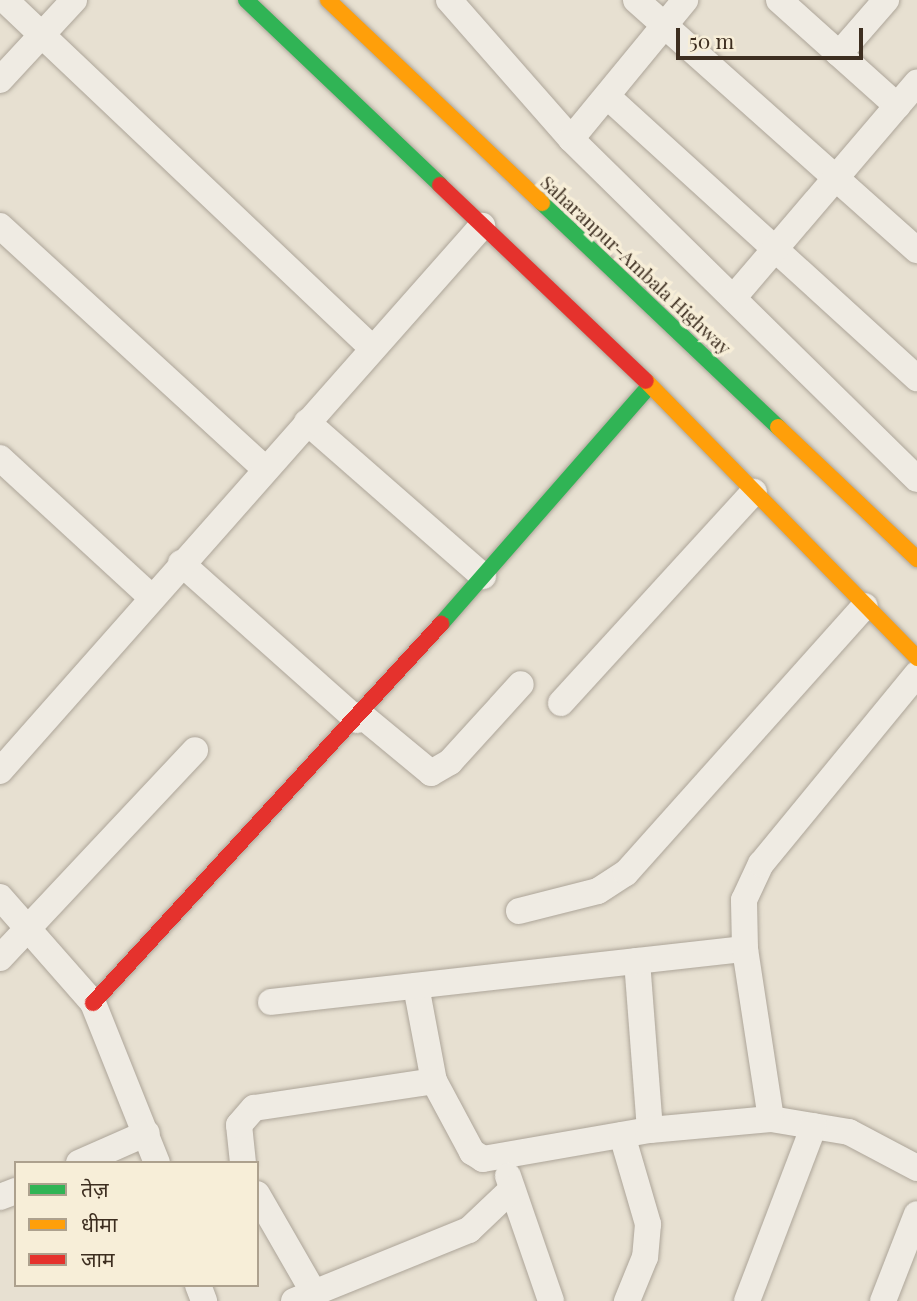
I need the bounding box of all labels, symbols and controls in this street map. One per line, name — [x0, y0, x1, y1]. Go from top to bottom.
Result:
scale bar — [679, 14, 866, 58]
text: 50 m — [689, 26, 734, 54]
street label: Saharanpur-Ambala Highway — [536, 171, 736, 359]
legend — [14, 1161, 259, 1287]
text: तेज़ — [81, 1174, 109, 1202]
text: धीमा — [81, 1209, 117, 1237]
text: जाम — [81, 1244, 115, 1272]

